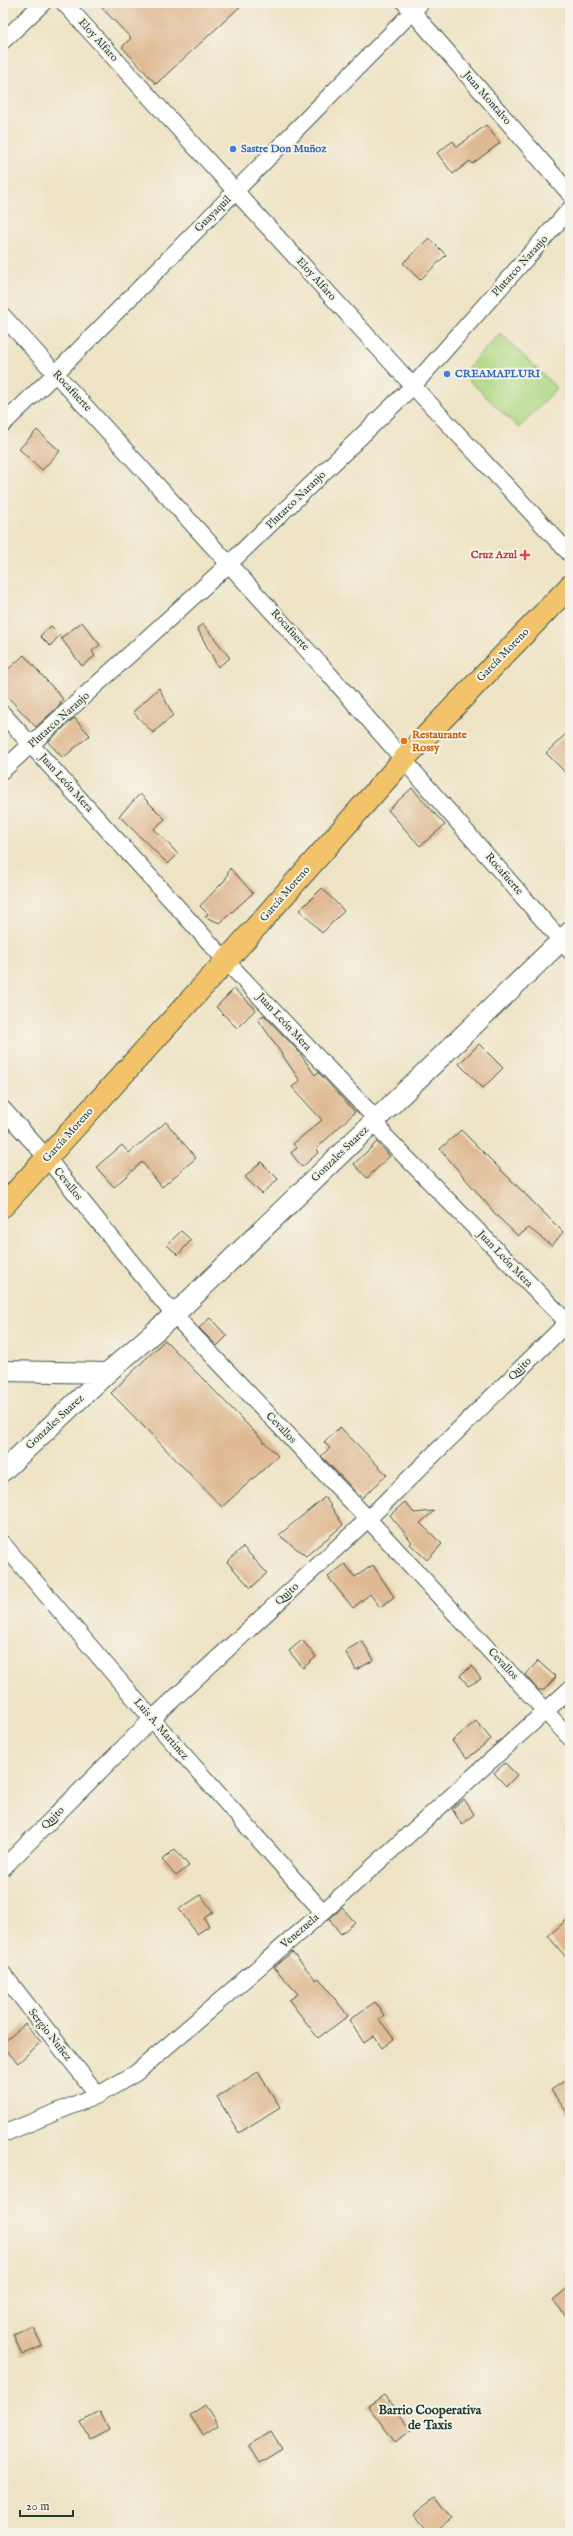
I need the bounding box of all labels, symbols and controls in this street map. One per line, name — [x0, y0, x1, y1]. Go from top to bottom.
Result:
street label: Eloy Alfaro — [75, 15, 121, 65]
street label: Juan Montalvo — [458, 67, 514, 128]
place label: Sastre Don Muñoz — [241, 142, 327, 156]
marker: Sastre Don Muñoz — [228, 144, 238, 154]
street label: Guayaquil — [192, 193, 234, 235]
street label: Plutarco Naranjo — [489, 232, 551, 300]
street label: Eloy Alfaro — [293, 254, 339, 304]
street label: Rocafuerte — [49, 367, 95, 415]
place label: CREAMAPLURI — [455, 367, 541, 381]
marker: CREAMAPLURI — [442, 369, 452, 379]
street label: Plutarco Naranjo — [263, 468, 329, 532]
place label: Cruz Azul — [471, 548, 518, 562]
marker: Cruz Azul — [520, 550, 530, 560]
street label: Rocafuerte — [268, 606, 312, 654]
street label: García Moreno — [474, 625, 532, 685]
street label: Plutarco Naranjo — [25, 689, 93, 751]
place label: Restaurante Rossy — [412, 728, 467, 755]
marker: Restaurante Rossy — [399, 736, 409, 746]
street label: Juan León Mera — [35, 749, 96, 815]
street label: Rocafuerte — [482, 850, 526, 898]
street label: García Moreno — [257, 863, 313, 925]
street label: Juan León Mera — [252, 989, 315, 1054]
street label: García Moreno — [40, 1104, 96, 1165]
street label: Gonzales Suarez — [308, 1123, 372, 1185]
street label: Cevallos — [51, 1165, 86, 1203]
street label: Juan León Mera — [473, 1226, 536, 1291]
street label: Quito — [505, 1354, 535, 1384]
street label: Gonzales Suarez — [23, 1391, 87, 1453]
street label: Cevallos — [263, 1409, 299, 1447]
street label: Quito — [272, 1580, 302, 1608]
street label: Cevallos — [485, 1645, 521, 1683]
street label: Luis A. Martinez — [130, 1695, 192, 1763]
street label: Quito — [38, 1803, 68, 1833]
street label: Venezuela — [277, 1910, 322, 1952]
street label: Sergio Nuñez — [25, 2006, 75, 2064]
district label: Barrio Cooperativa de Taxis — [379, 2402, 482, 2434]
scale bar — [20, 2492, 73, 2518]
text: 20 m — [26, 2499, 49, 2514]

